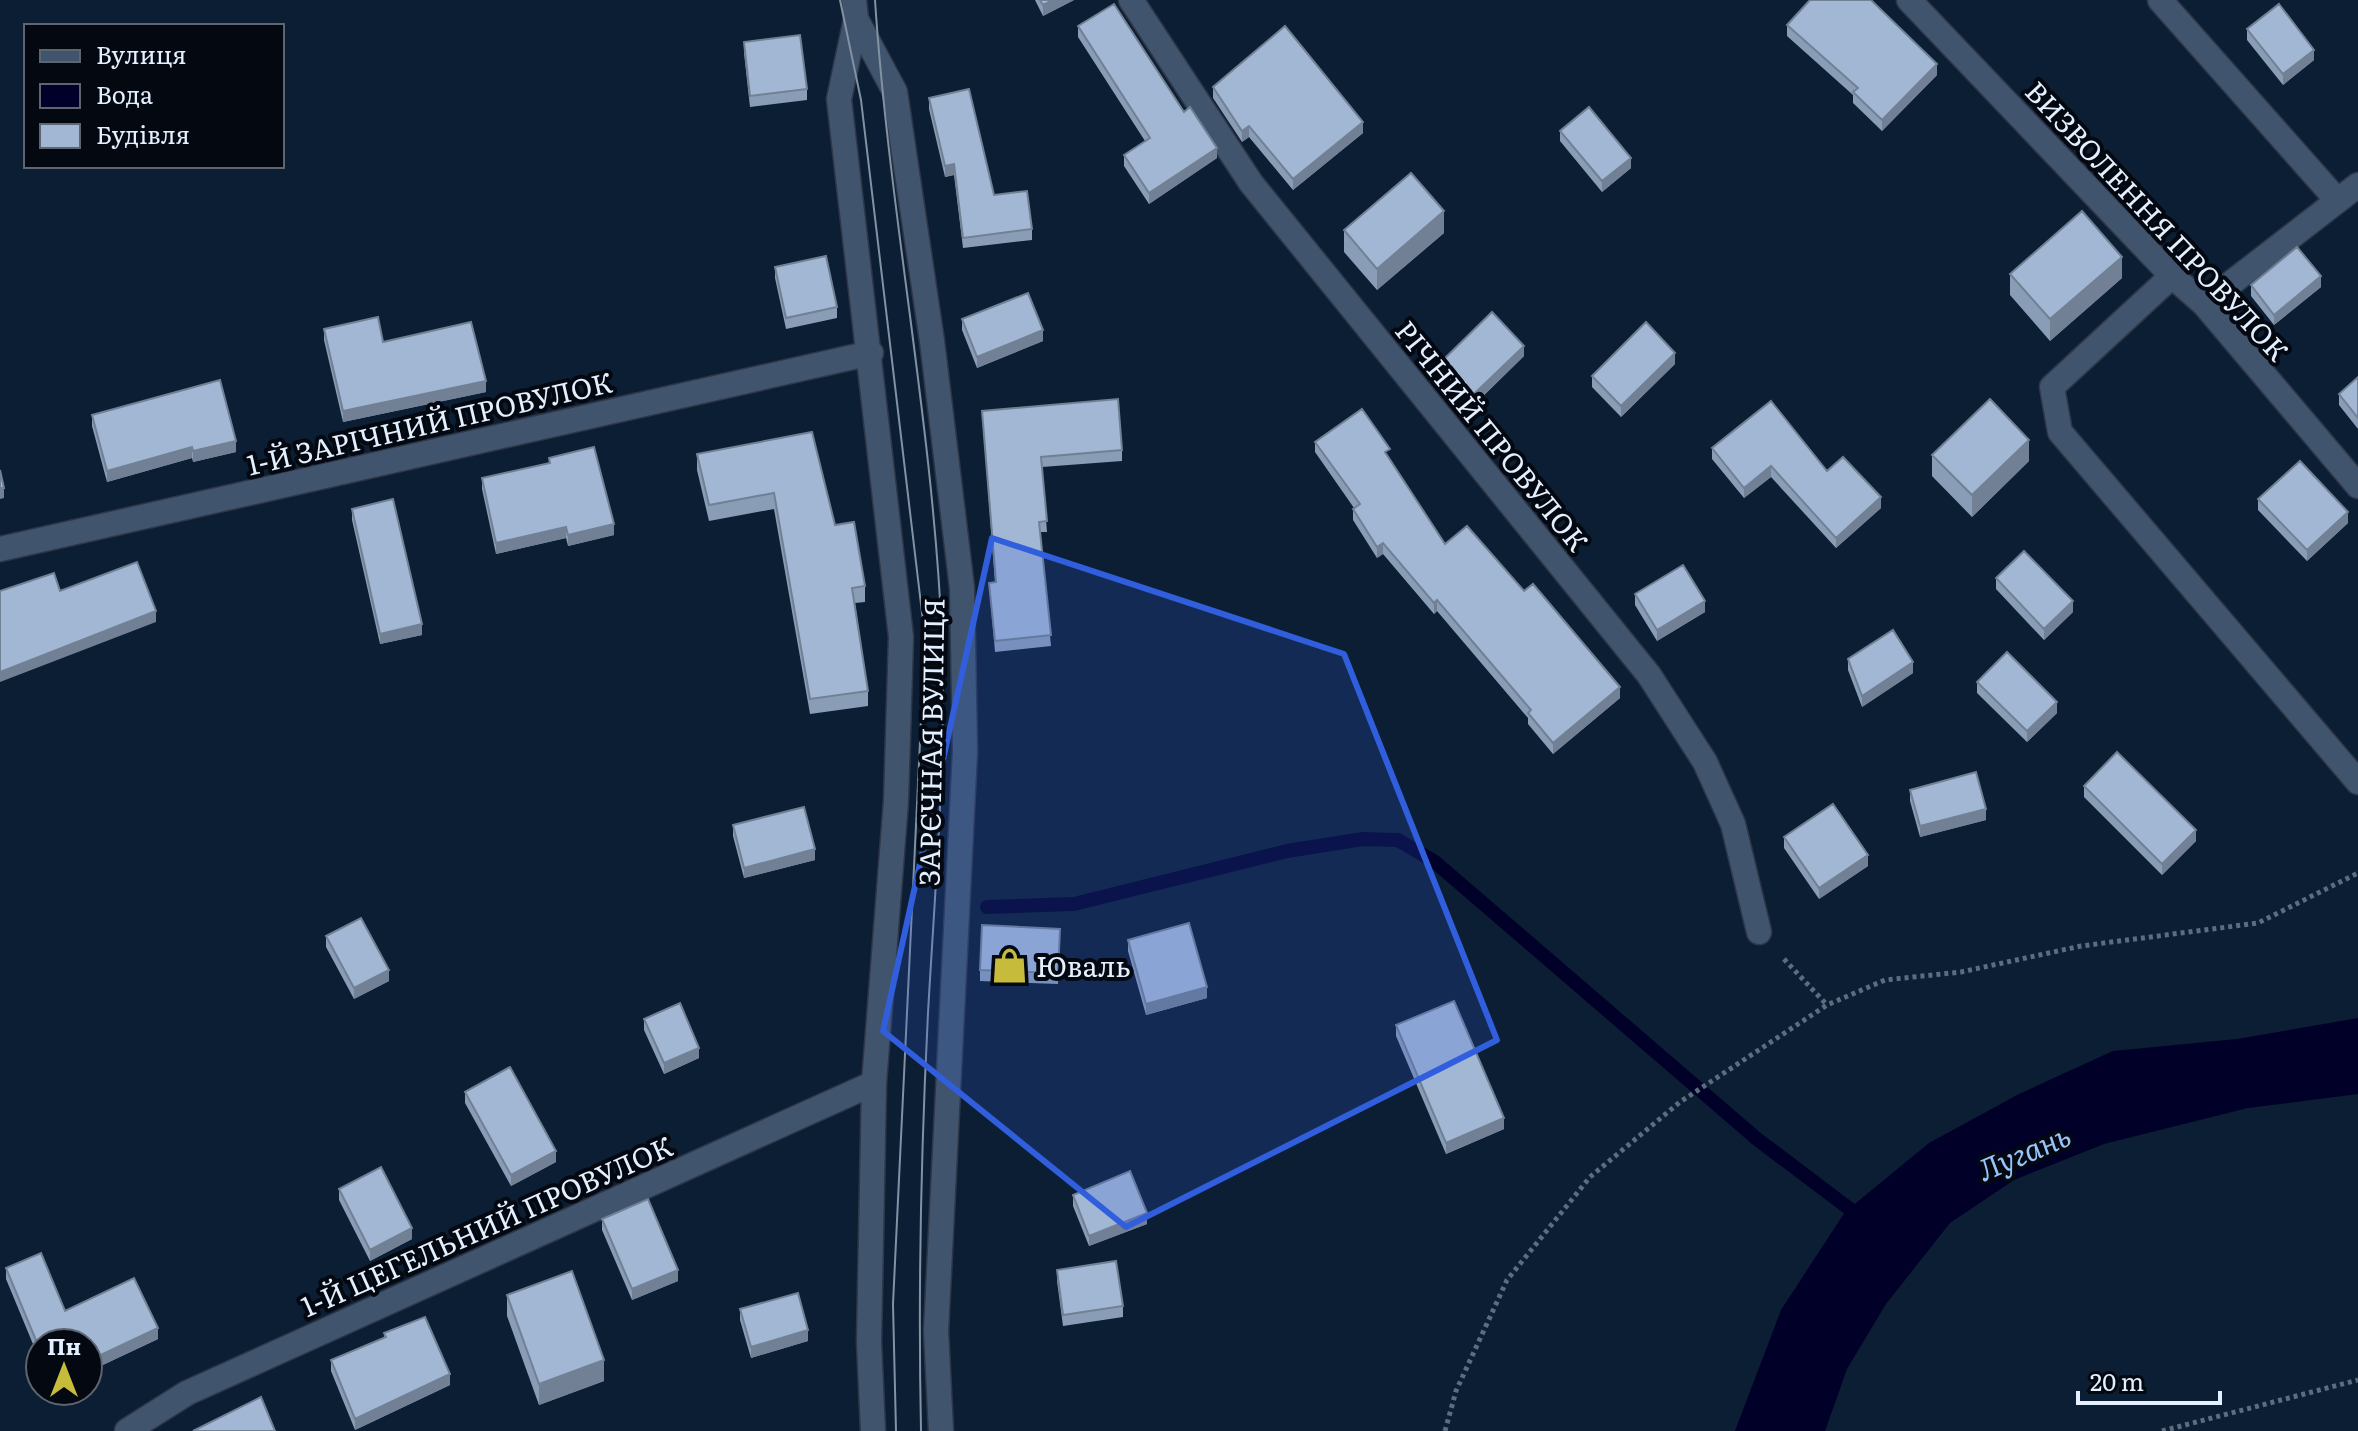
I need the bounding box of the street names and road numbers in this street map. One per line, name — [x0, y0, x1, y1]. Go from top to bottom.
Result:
street label: ВИЗВОЛЕННЯ ПРОВУЛОК — [2017, 71, 2300, 370]
street label: РІЧНИЙ ПРОВУЛОК — [1387, 311, 1600, 560]
street label: 1-Й ЗАРІЧНИЙ ПРОВУЛОК — [242, 359, 616, 484]
street label: ЗАРЄЧНАЯ ВУЛИЦЯ — [906, 598, 954, 886]
street label: 1-Й ЦЕГЕЛЬНИЙ ПРОВУЛОК — [294, 1124, 679, 1326]

